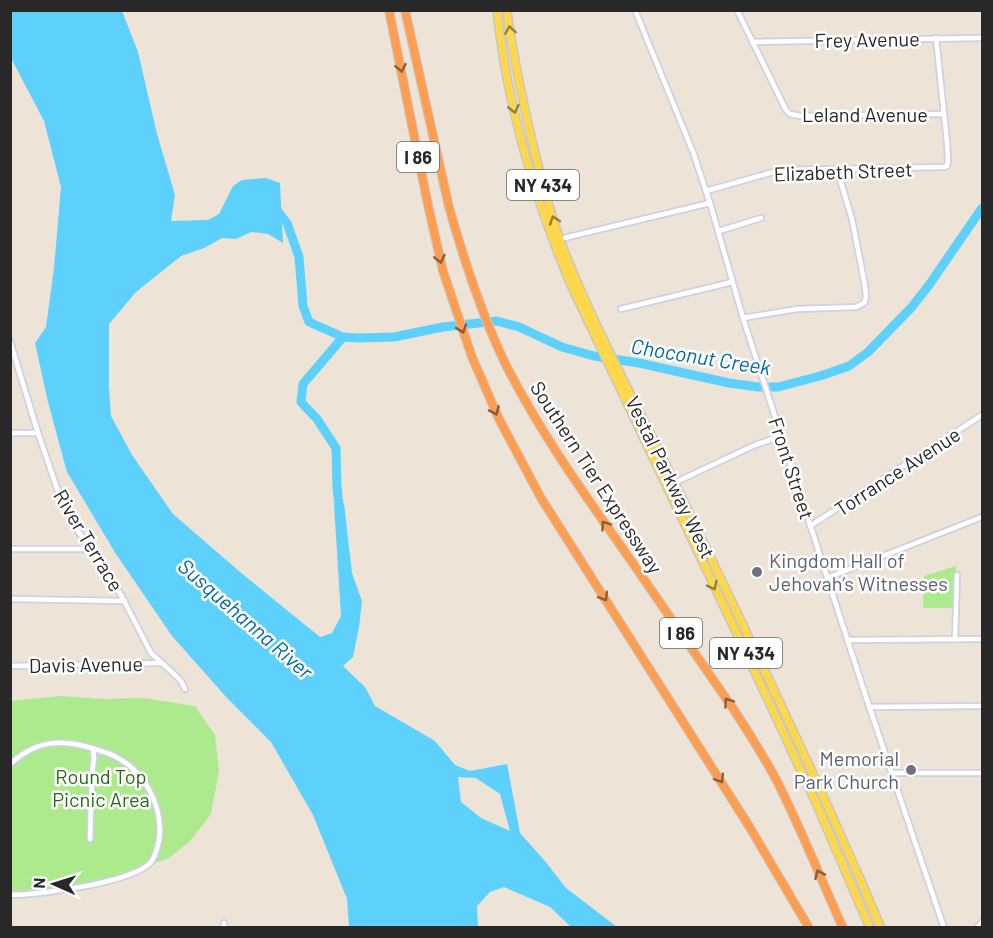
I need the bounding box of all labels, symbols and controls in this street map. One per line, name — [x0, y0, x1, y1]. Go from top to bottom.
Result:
one-way arrow — [504, 25, 517, 35]
street label: Frey Avenue — [814, 26, 920, 52]
one-way arrow — [394, 63, 407, 73]
street label: Leland Avenue — [802, 102, 928, 126]
one-way arrow — [507, 104, 520, 114]
road number: I 86 — [397, 142, 439, 172]
street label: Elizabeth Street — [773, 157, 913, 185]
road number: NY 434 — [507, 170, 579, 200]
one-way arrow — [549, 215, 561, 225]
one-way arrow — [433, 254, 446, 264]
one-way arrow — [455, 323, 468, 334]
water label: Choconut Creek — [629, 333, 773, 379]
street label: Southern Tier Expressway — [526, 376, 668, 578]
street label: Vestal Parkway West — [621, 392, 721, 562]
one-way arrow — [488, 404, 500, 415]
street label: Front Street — [764, 414, 820, 522]
street label: Torrance Avenue — [830, 421, 964, 521]
street label: River Terrace — [49, 485, 129, 595]
one-way arrow — [601, 520, 612, 531]
place label: Kingdom Hall of Jehovah’s Witnesses — [769, 548, 948, 595]
water label: Susquehanna River — [174, 553, 319, 684]
marker: Kingdom Hall of Jehovah’s Witnesses — [750, 565, 764, 579]
one-way arrow — [706, 580, 718, 591]
one-way arrow — [597, 590, 608, 601]
road number: I 86 — [660, 618, 702, 648]
road number: NY 434 — [710, 638, 782, 668]
street label: Davis Avenue — [29, 651, 143, 677]
one-way arrow — [724, 698, 736, 708]
place label: Memorial Park Church — [794, 746, 899, 793]
marker: Memorial Park Church — [904, 763, 918, 777]
park label: Round Top Picnic Area — [52, 764, 150, 811]
one-way arrow — [712, 773, 723, 784]
north arrow — [24, 854, 84, 914]
one-way arrow — [815, 869, 827, 880]
text: N — [29, 877, 48, 889]

